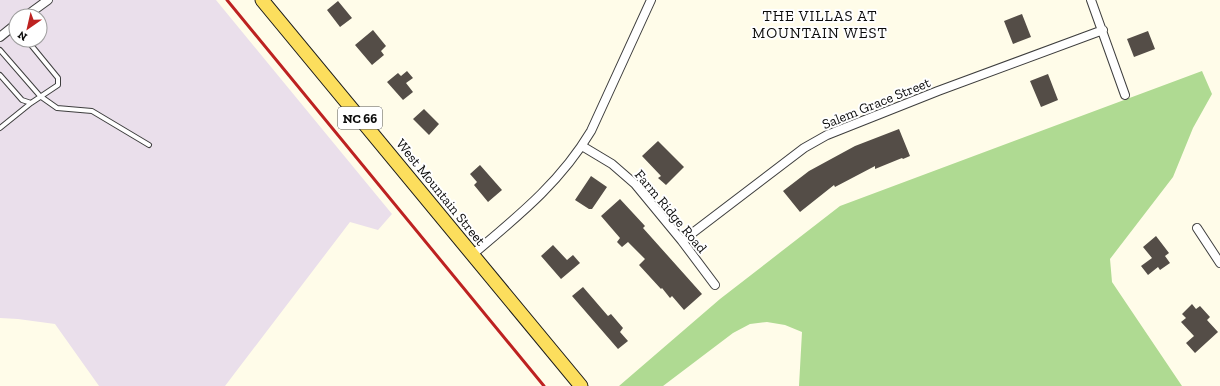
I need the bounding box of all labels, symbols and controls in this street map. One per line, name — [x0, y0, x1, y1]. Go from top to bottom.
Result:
district label: THE VILLAS AT MOUNTAIN WEST — [752, 7, 888, 42]
north arrow — [8, 8, 48, 48]
text: N — [15, 28, 30, 44]
street label: Salem Grace Street — [820, 74, 934, 133]
road number: NC 66 — [338, 107, 382, 129]
street label: West Mountain Street — [392, 135, 489, 250]
street label: Farm Ridge Road — [631, 166, 711, 257]

